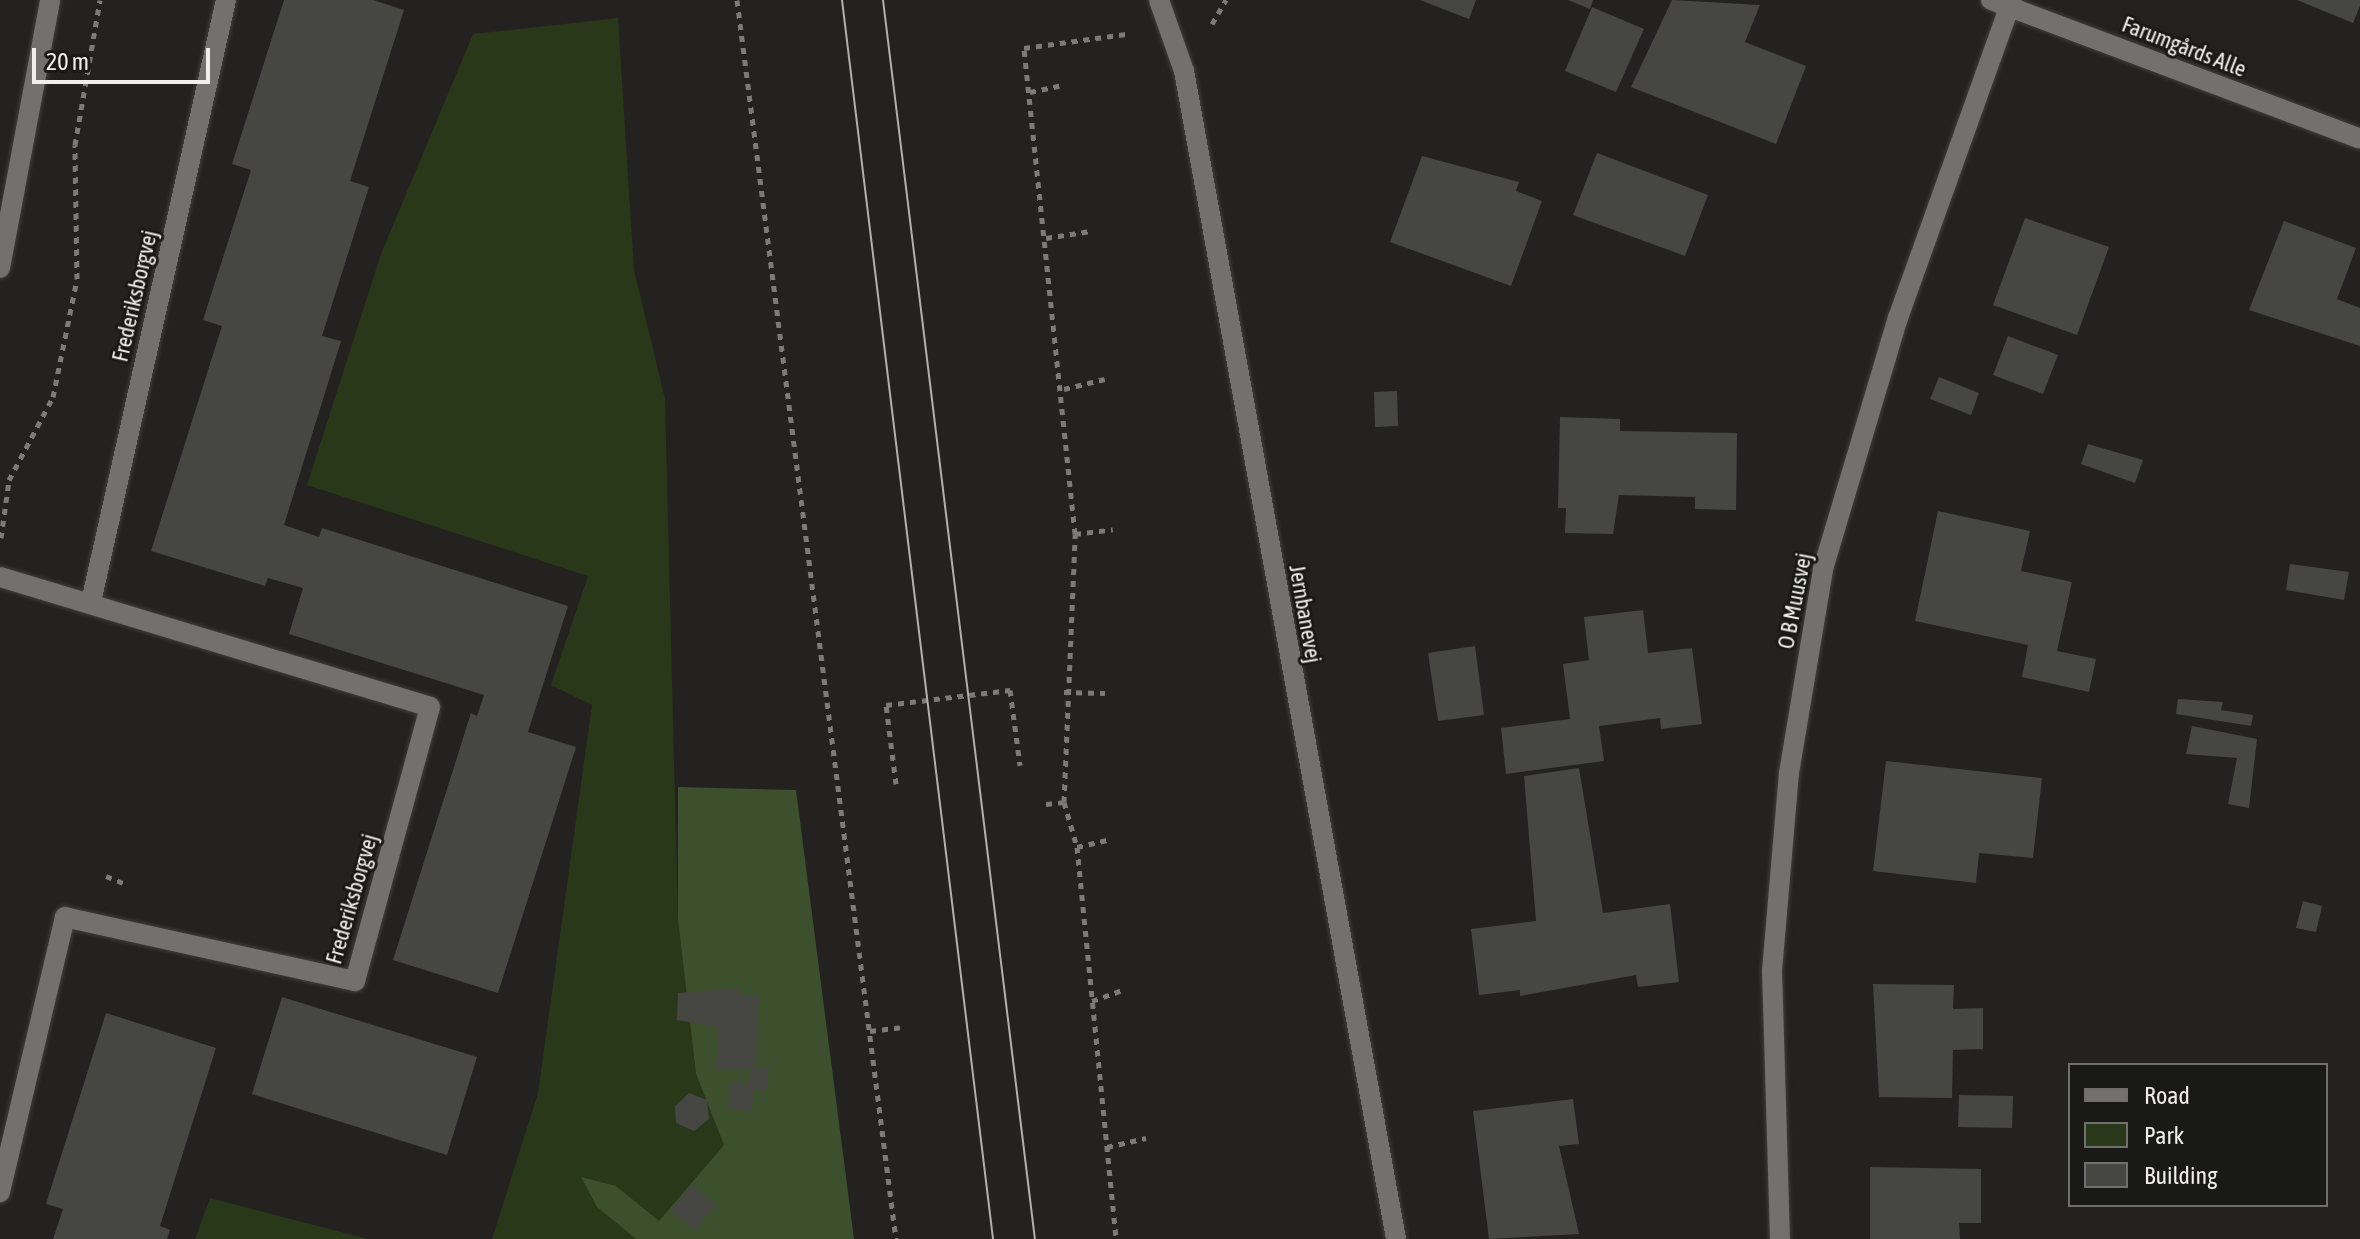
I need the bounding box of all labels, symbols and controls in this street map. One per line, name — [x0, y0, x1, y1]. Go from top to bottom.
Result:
street label: Farumgårds Alle — [2118, 11, 2250, 83]
scale bar — [36, 32, 214, 82]
text: 20 m — [46, 48, 89, 75]
street label: Frederiksborgvej — [107, 228, 163, 364]
street label: O B Muusvej — [1773, 551, 1817, 651]
street label: Jernbanevej — [1283, 563, 1327, 665]
street label: Frederiksborgvej — [321, 831, 383, 967]
legend — [2068, 1063, 2328, 1207]
text: Road — [2144, 1082, 2190, 1109]
text: Park — [2144, 1122, 2184, 1149]
text: Building — [2144, 1162, 2217, 1189]

